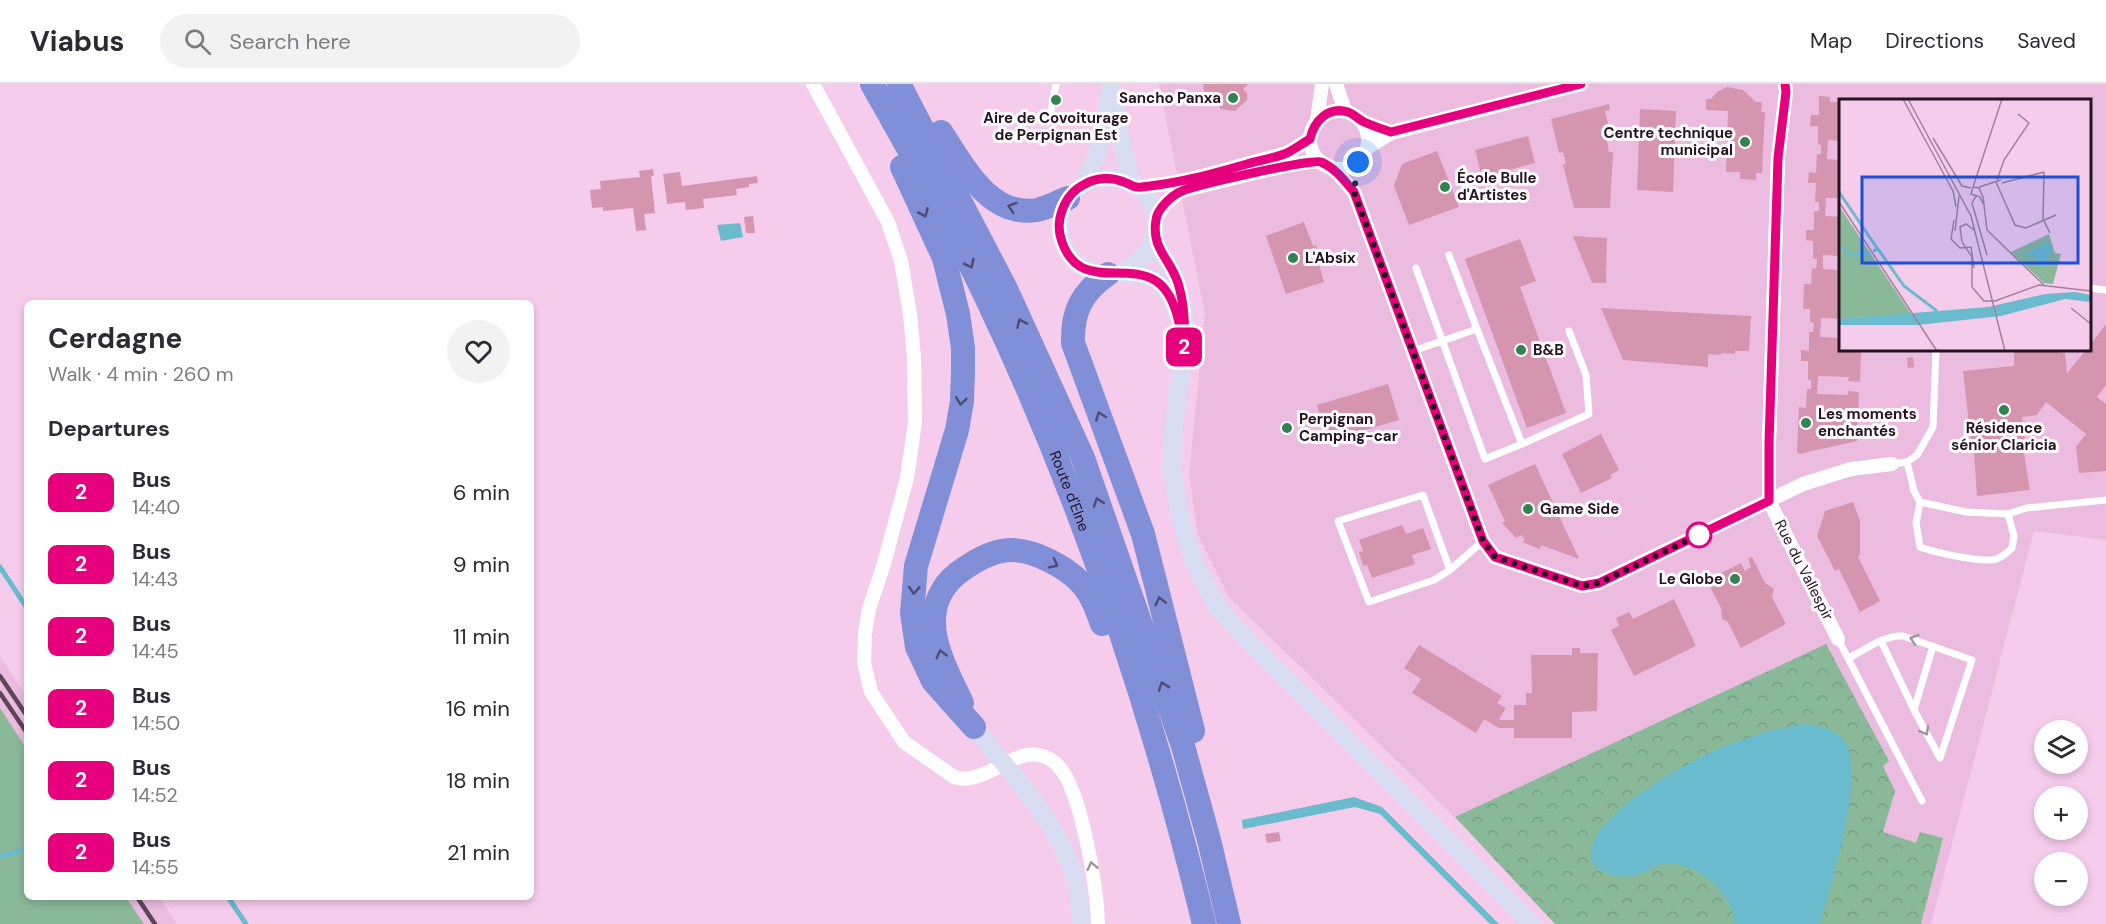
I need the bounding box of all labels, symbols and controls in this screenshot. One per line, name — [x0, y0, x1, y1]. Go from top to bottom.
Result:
search box — [160, 14, 580, 68]
text: Viabus — [30, 23, 124, 60]
icon: search — [181, 25, 214, 58]
text: Search here — [229, 27, 351, 56]
text: Map — [1810, 27, 1852, 55]
text: Directions — [1885, 27, 1984, 55]
text: Saved — [2017, 27, 2076, 55]
place label: Sancho Panxa — [1119, 88, 1221, 108]
marker: Sancho Panxa — [1226, 91, 1240, 105]
marker: Aire de Covoiturage de Perpignan Est — [1049, 93, 1063, 107]
inset map — [1839, 99, 2091, 351]
place label: Aire de Covoiturage de Perpignan Est — [983, 108, 1129, 145]
place label: Centre technique municipal — [1603, 123, 1733, 160]
marker: Centre technique municipal — [1738, 135, 1752, 149]
your location — [1343, 147, 1373, 177]
place label: École Bulle d'Artistes — [1457, 168, 1536, 205]
marker: École Bulle d'Artistes — [1438, 180, 1452, 194]
one-way arrow — [1008, 202, 1018, 214]
one-way arrow — [917, 206, 929, 217]
place label: L'Absix — [1305, 248, 1356, 268]
marker: L'Absix — [1286, 251, 1300, 265]
one-way arrow — [963, 258, 974, 269]
one-way arrow — [1017, 318, 1029, 329]
text: Cerdagne — [48, 320, 182, 357]
button: heart — [447, 320, 510, 383]
line badge: 2 — [1164, 328, 1204, 366]
text: 2 — [1178, 333, 1190, 361]
place label: B&B — [1533, 340, 1564, 360]
marker: B&B — [1514, 343, 1528, 357]
text: Walk · 4 min · 260 m — [48, 361, 233, 387]
one-way arrow — [955, 397, 968, 406]
marker: Résidence sénior Claricia — [1997, 403, 2011, 417]
place label: Les moments enchantés — [1818, 404, 1917, 441]
place label: Perpignan Camping-car — [1299, 409, 1398, 446]
one-way arrow — [1095, 411, 1108, 421]
text: Departures — [48, 414, 170, 443]
marker: Les moments enchantés — [1799, 416, 1813, 430]
place label: Résidence sénior Claricia — [1951, 418, 2057, 455]
marker: Perpignan Camping-car — [1280, 421, 1294, 435]
street label: Route d'Elne — [1045, 448, 1094, 534]
text: Bus — [132, 465, 171, 494]
text: 2 — [75, 478, 87, 506]
text: 6 min — [453, 478, 510, 507]
text: 14:40 — [132, 494, 180, 520]
one-way arrow — [1093, 497, 1106, 508]
place label: Game Side — [1540, 499, 1619, 519]
marker: Game Side — [1521, 502, 1535, 516]
street label: Rue du Vallespir — [1770, 516, 1838, 624]
unlabelled marker — [1686, 522, 1712, 548]
text: Bus — [132, 537, 171, 566]
text: 2 — [75, 550, 87, 578]
text: 9 min — [453, 550, 510, 579]
one-way arrow — [1047, 557, 1058, 568]
text: 14:43 — [132, 566, 178, 592]
place label: Le Globe — [1659, 569, 1723, 589]
marker: Le Globe — [1728, 572, 1742, 586]
one-way arrow — [908, 585, 921, 594]
one-way arrow — [1155, 596, 1168, 606]
text: Bus — [132, 609, 171, 638]
text: 2 — [75, 622, 87, 650]
text: 11 min — [453, 622, 510, 651]
one-way arrow — [1909, 634, 1920, 647]
text: 14:45 — [132, 638, 179, 664]
one-way arrow — [936, 650, 949, 660]
text: Bus — [132, 681, 171, 710]
one-way arrow — [1158, 681, 1170, 692]
text: 2 — [75, 694, 87, 722]
text: 16 min — [446, 694, 510, 723]
text: 14:50 — [132, 710, 180, 736]
map controls — [2034, 720, 2088, 906]
button: layers — [2034, 720, 2088, 774]
one-way arrow — [1918, 725, 1930, 735]
text: Bus — [132, 753, 171, 782]
text: 2 — [75, 766, 87, 794]
text: 18 min — [446, 766, 510, 795]
text: 14:52 — [132, 782, 178, 808]
button: + — [2034, 786, 2088, 840]
text: Bus — [132, 825, 171, 854]
text: 2 — [75, 838, 87, 866]
text: 21 min — [447, 838, 510, 867]
button: − — [2034, 852, 2088, 906]
text: 14:55 — [132, 854, 179, 880]
one-way arrow — [1086, 861, 1099, 871]

